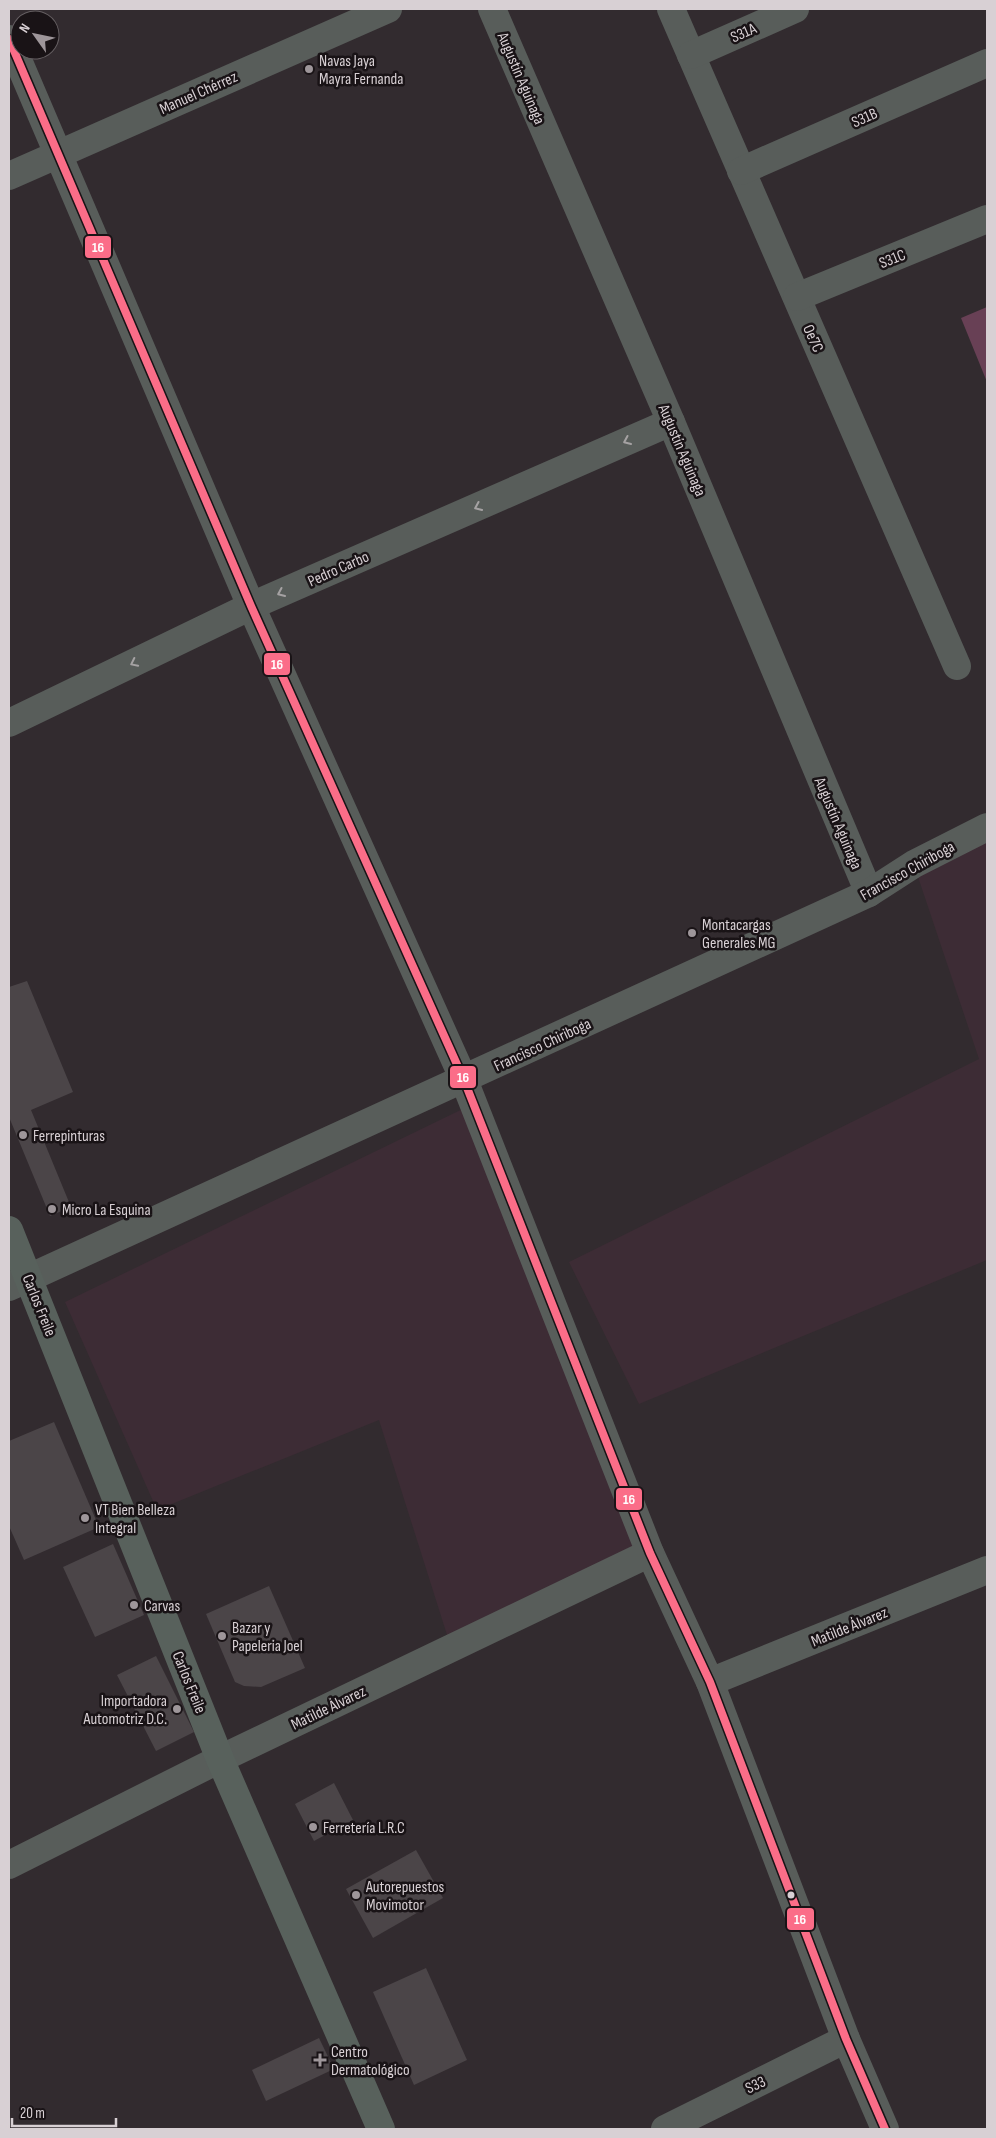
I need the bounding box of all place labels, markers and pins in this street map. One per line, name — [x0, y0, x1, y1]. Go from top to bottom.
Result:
place label: Navas Jaya Mayra Fernanda — [319, 52, 403, 89]
marker: Navas Jaya Mayra Fernanda — [303, 63, 315, 75]
place label: Montacargas Generales MG — [702, 916, 775, 953]
marker: Montacargas Generales MG — [686, 927, 698, 939]
place label: Ferrepinturas — [33, 1127, 105, 1146]
marker: Ferrepinturas — [17, 1129, 29, 1141]
place label: Micro La Esquina — [62, 1201, 151, 1220]
marker: Micro La Esquina — [46, 1203, 58, 1215]
place label: VT Bien Belleza Integral — [95, 1501, 175, 1538]
marker: VT Bien Belleza Integral — [79, 1512, 91, 1524]
place label: Carvas — [144, 1597, 180, 1616]
marker: Carvas — [128, 1599, 140, 1611]
place label: Bazar y Papeleria Joel — [232, 1619, 303, 1656]
marker: Bazar y Papeleria Joel — [216, 1630, 228, 1642]
place label: Importadora Automotriz D.C. — [83, 1692, 167, 1729]
marker: Importadora Automotriz D.C. — [171, 1703, 183, 1715]
place label: Ferretería L.R.C — [323, 1819, 405, 1838]
marker: Ferretería L.R.C — [307, 1821, 319, 1833]
place label: Autorepuestos Movimotor — [365, 1878, 445, 1915]
marker: Autorepuestos Movimotor — [350, 1889, 362, 1901]
unlabelled marker — [786, 1890, 796, 1900]
place label: Centro Dermatológico — [331, 2043, 410, 2080]
marker: Centro Dermatológico — [313, 2053, 327, 2067]

